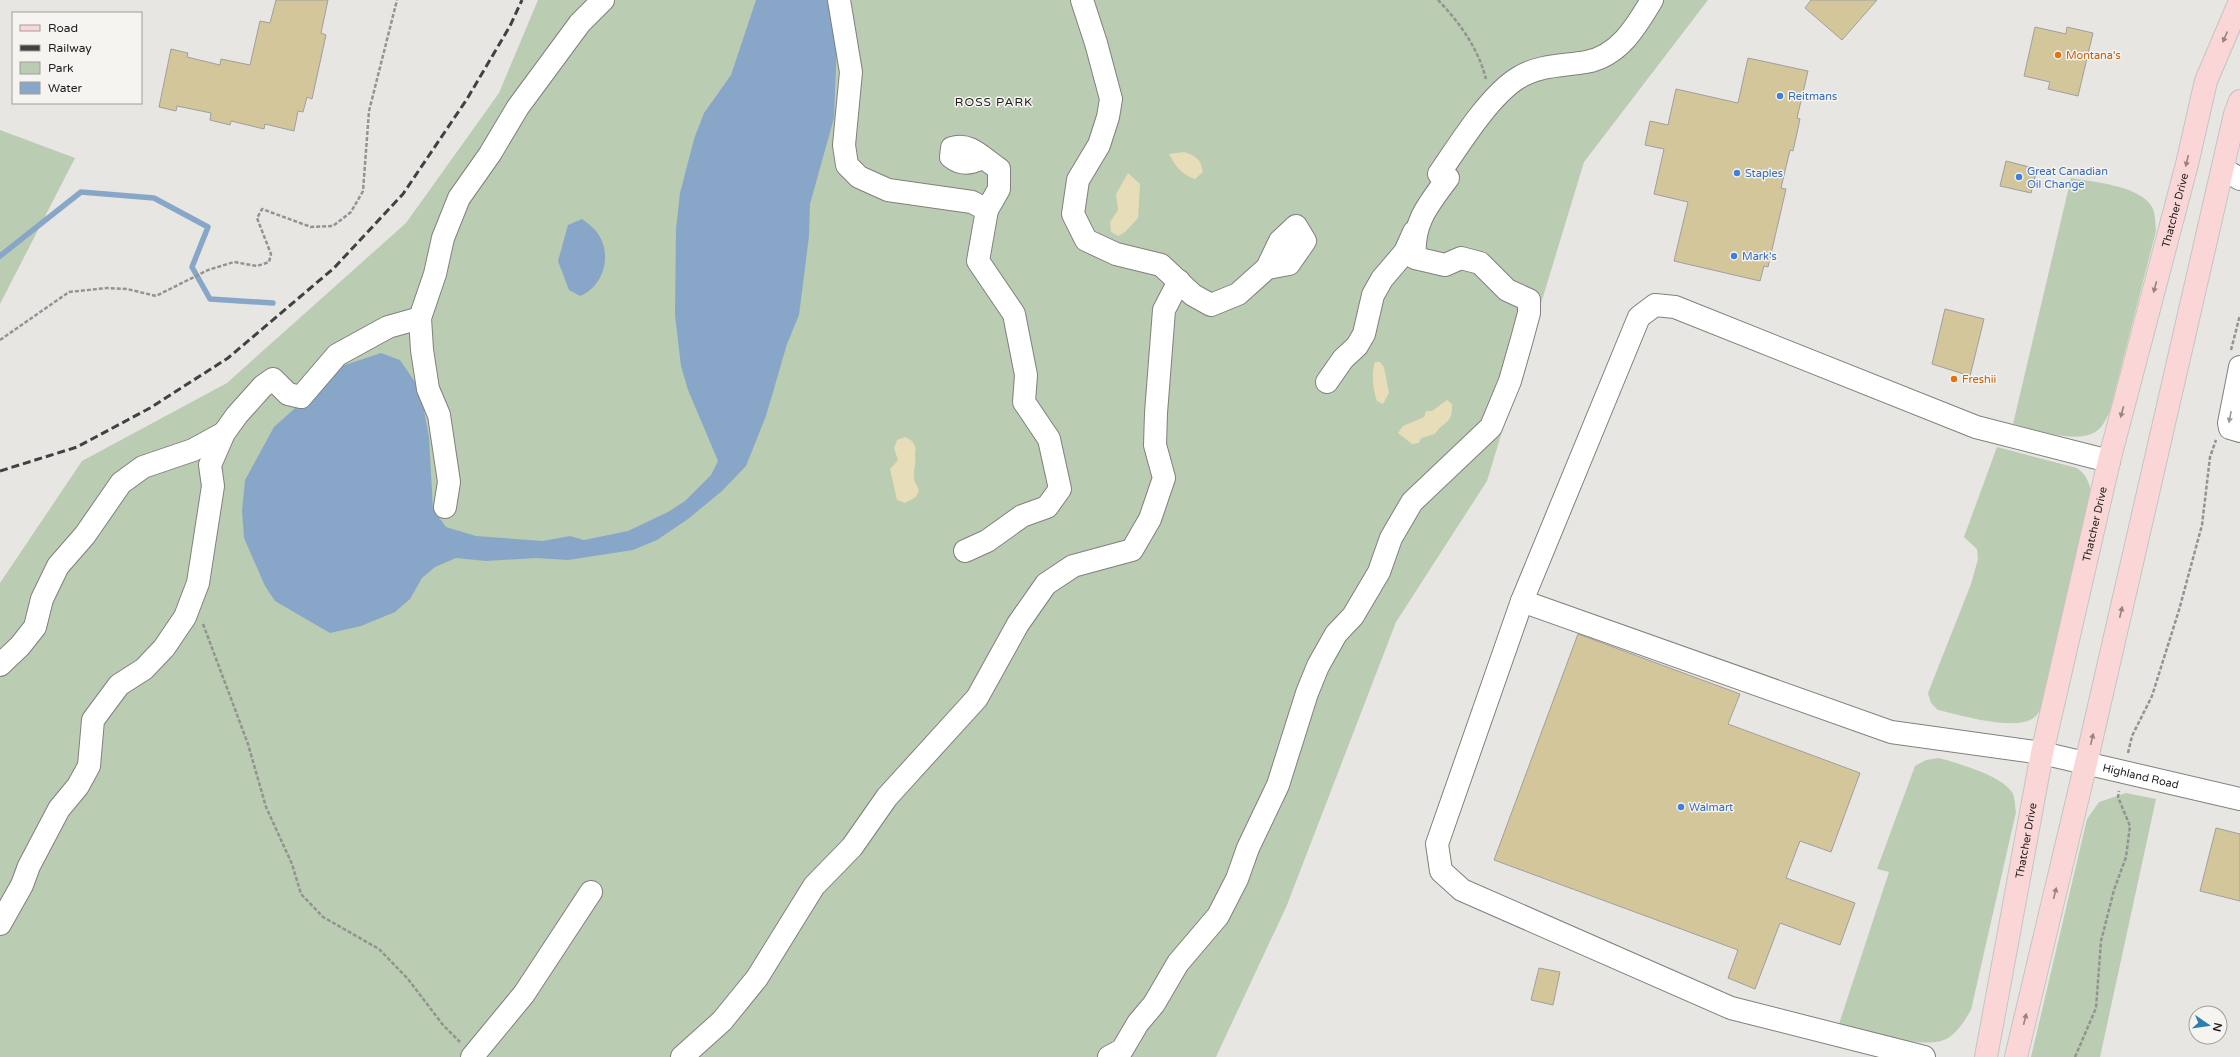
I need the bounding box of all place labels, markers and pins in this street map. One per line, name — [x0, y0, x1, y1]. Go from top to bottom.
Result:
place label: Montana's — [2066, 49, 2121, 62]
marker: Montana's — [2053, 50, 2063, 60]
place label: Reitmans — [1788, 90, 1837, 103]
marker: Reitmans — [1775, 91, 1785, 101]
place label: Great Canadian Oil Change — [2027, 165, 2108, 191]
place label: Staples — [1745, 167, 1783, 180]
marker: Staples — [1732, 168, 1742, 178]
marker: Great Canadian Oil Change — [2014, 172, 2024, 182]
place label: Mark's — [1742, 250, 1777, 263]
marker: Mark's — [1729, 251, 1739, 261]
place label: Freshii — [1962, 373, 1996, 386]
marker: Freshii — [1949, 374, 1959, 384]
place label: Walmart — [1689, 801, 1733, 814]
marker: Walmart — [1676, 802, 1686, 812]

